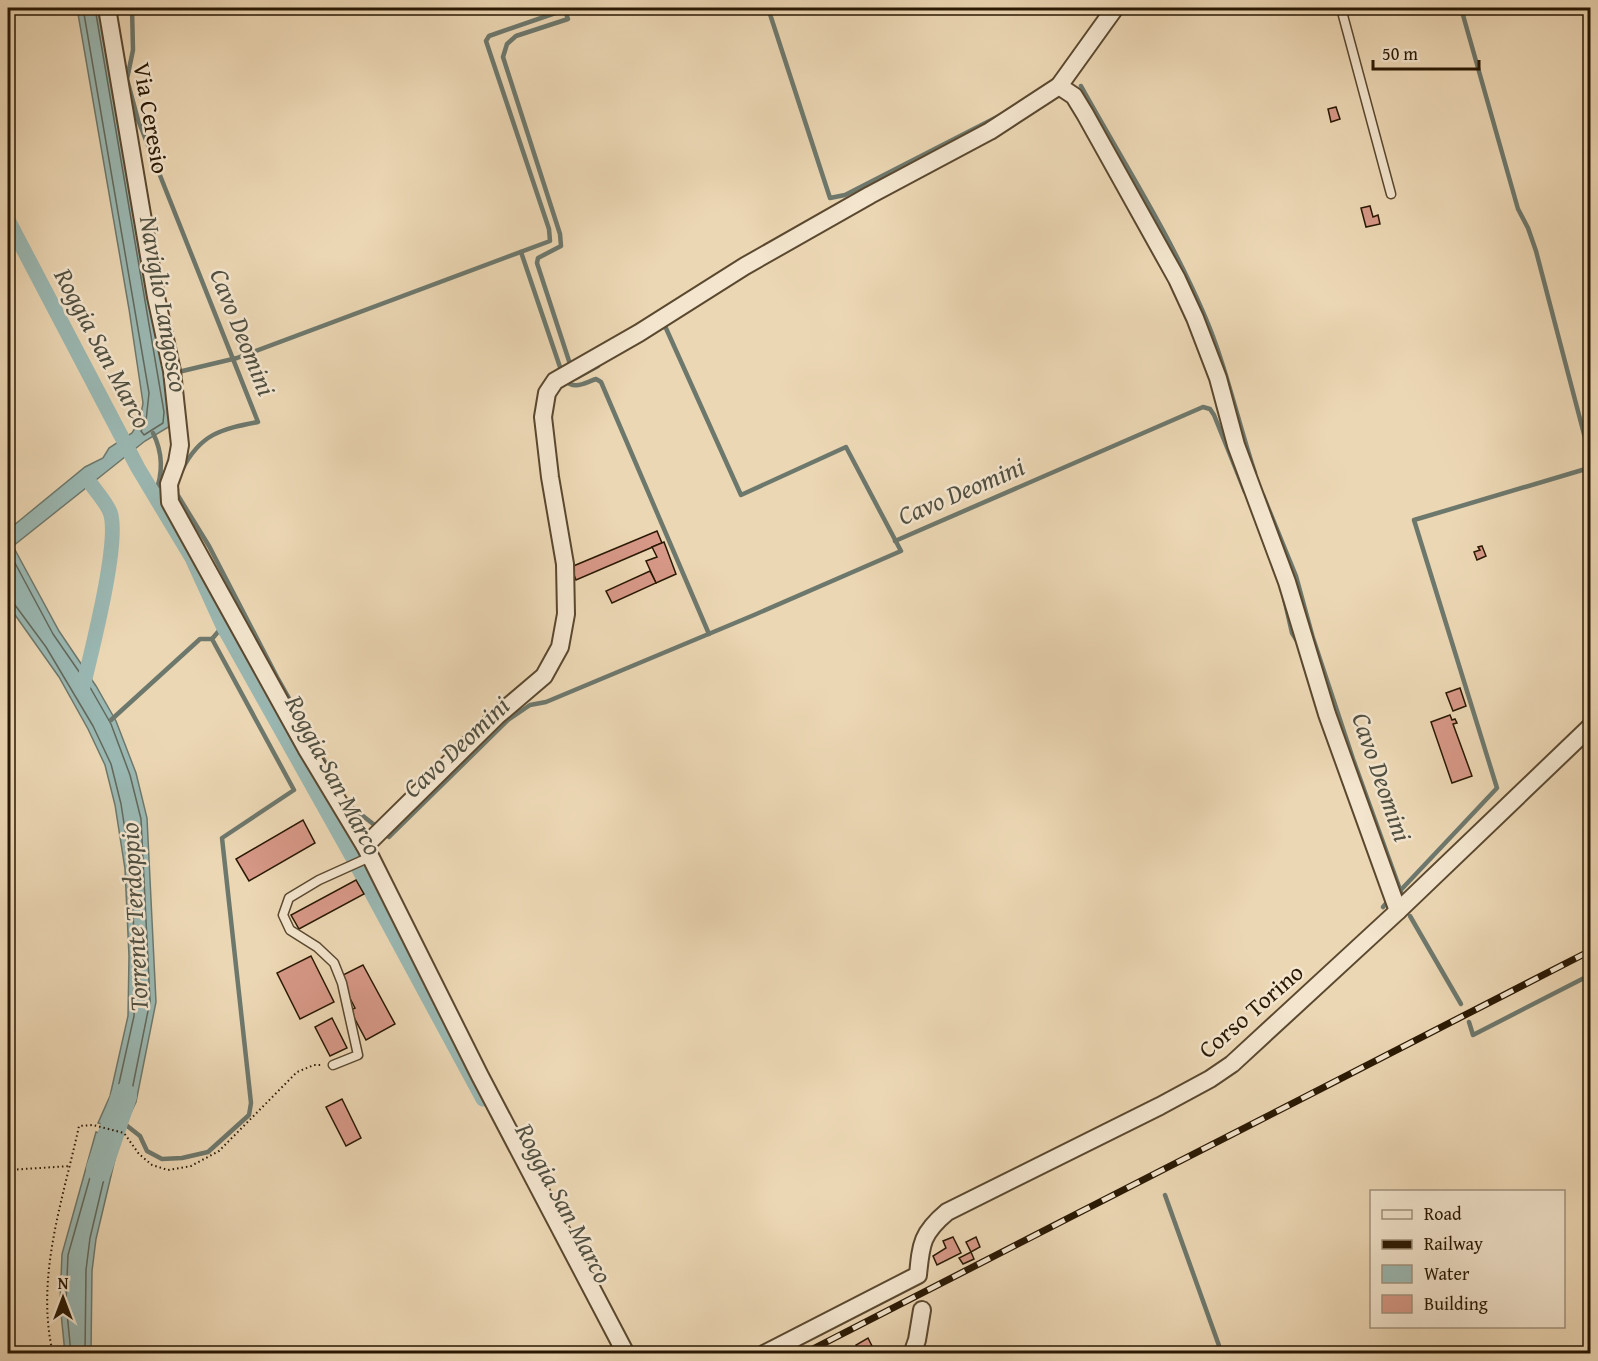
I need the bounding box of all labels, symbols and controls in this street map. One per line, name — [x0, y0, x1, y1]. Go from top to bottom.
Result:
scale bar — [1373, 33, 1480, 71]
text: 50 m — [1382, 40, 1418, 67]
street label: Via Ceresio — [124, 59, 179, 176]
water label: Naviglio Langosco — [130, 212, 199, 395]
water label: Roggia San Marco — [44, 260, 162, 435]
water label: Cavo Deomini — [200, 262, 287, 402]
water label: Cavo Deomini — [891, 446, 1031, 535]
water label: Cavo Deomini — [393, 686, 518, 807]
water label: Roggia San Marco — [275, 687, 393, 862]
water label: Cavo Deomini — [1342, 707, 1423, 847]
water label: Torrente Terdoppio — [109, 821, 158, 1013]
street label: Corso Torino — [1190, 955, 1311, 1066]
water label: Roggia San Marco — [505, 1115, 623, 1290]
legend — [1370, 1190, 1565, 1328]
text: Road — [1424, 1200, 1462, 1227]
text: Railway — [1424, 1230, 1483, 1257]
text: Water — [1424, 1260, 1470, 1287]
north arrow — [33, 1268, 93, 1328]
text: N — [58, 1271, 69, 1295]
text: Building — [1424, 1290, 1488, 1317]

